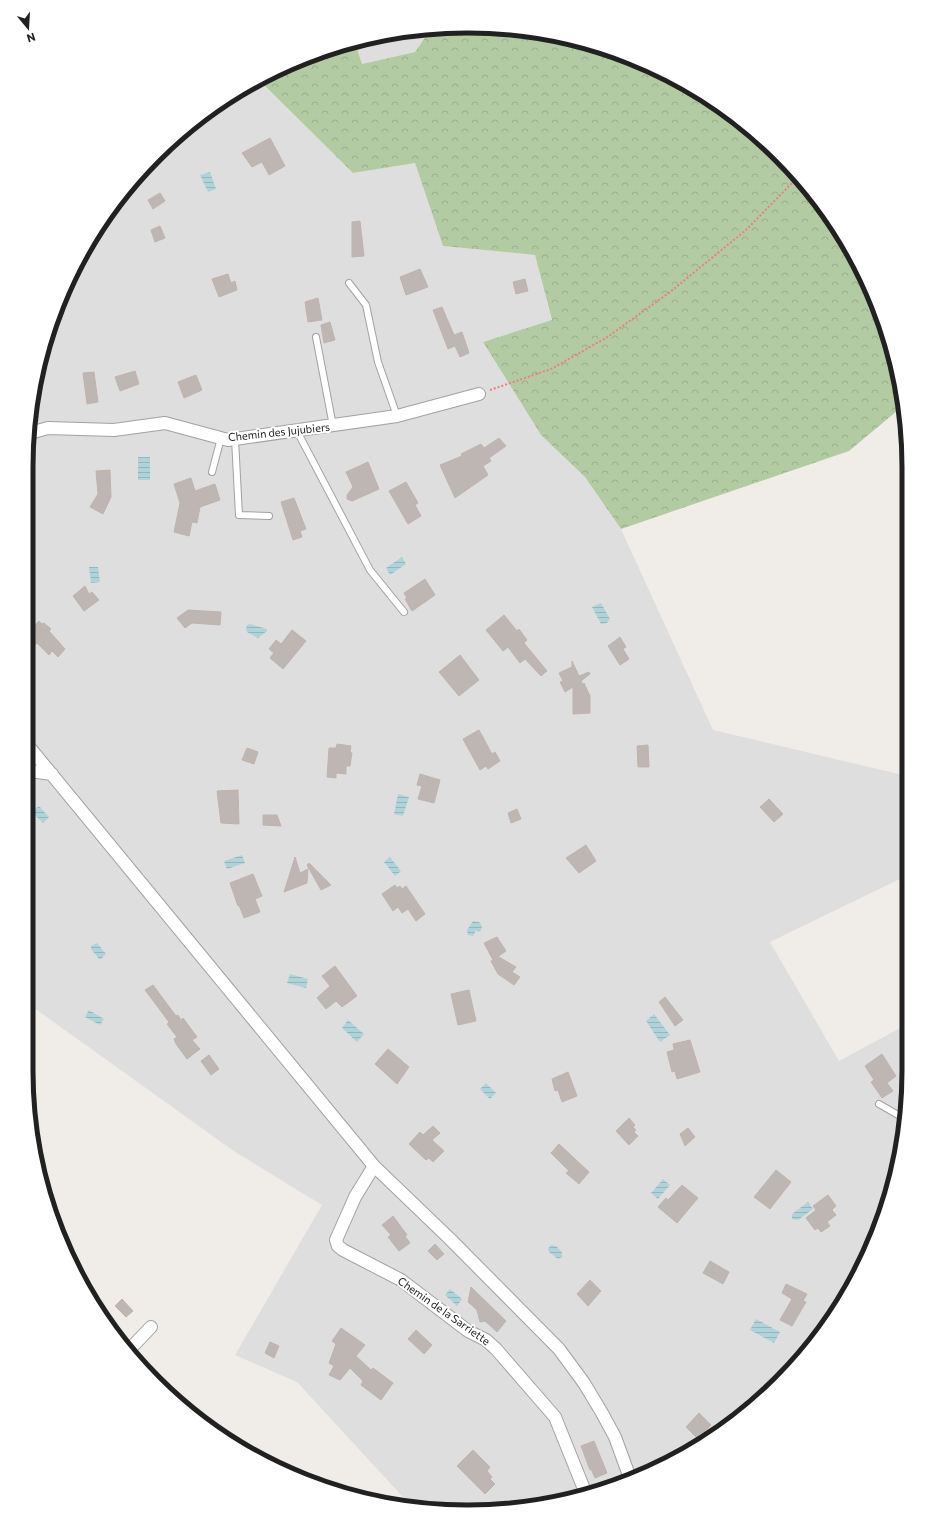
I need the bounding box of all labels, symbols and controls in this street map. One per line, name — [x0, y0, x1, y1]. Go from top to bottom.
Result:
north arrow — [8, 8, 48, 48]
text: N — [25, 31, 37, 45]
street label: Chemin des Jujubiers — [227, 420, 331, 444]
street label: Chemin de la Sarriette — [396, 1274, 493, 1347]

